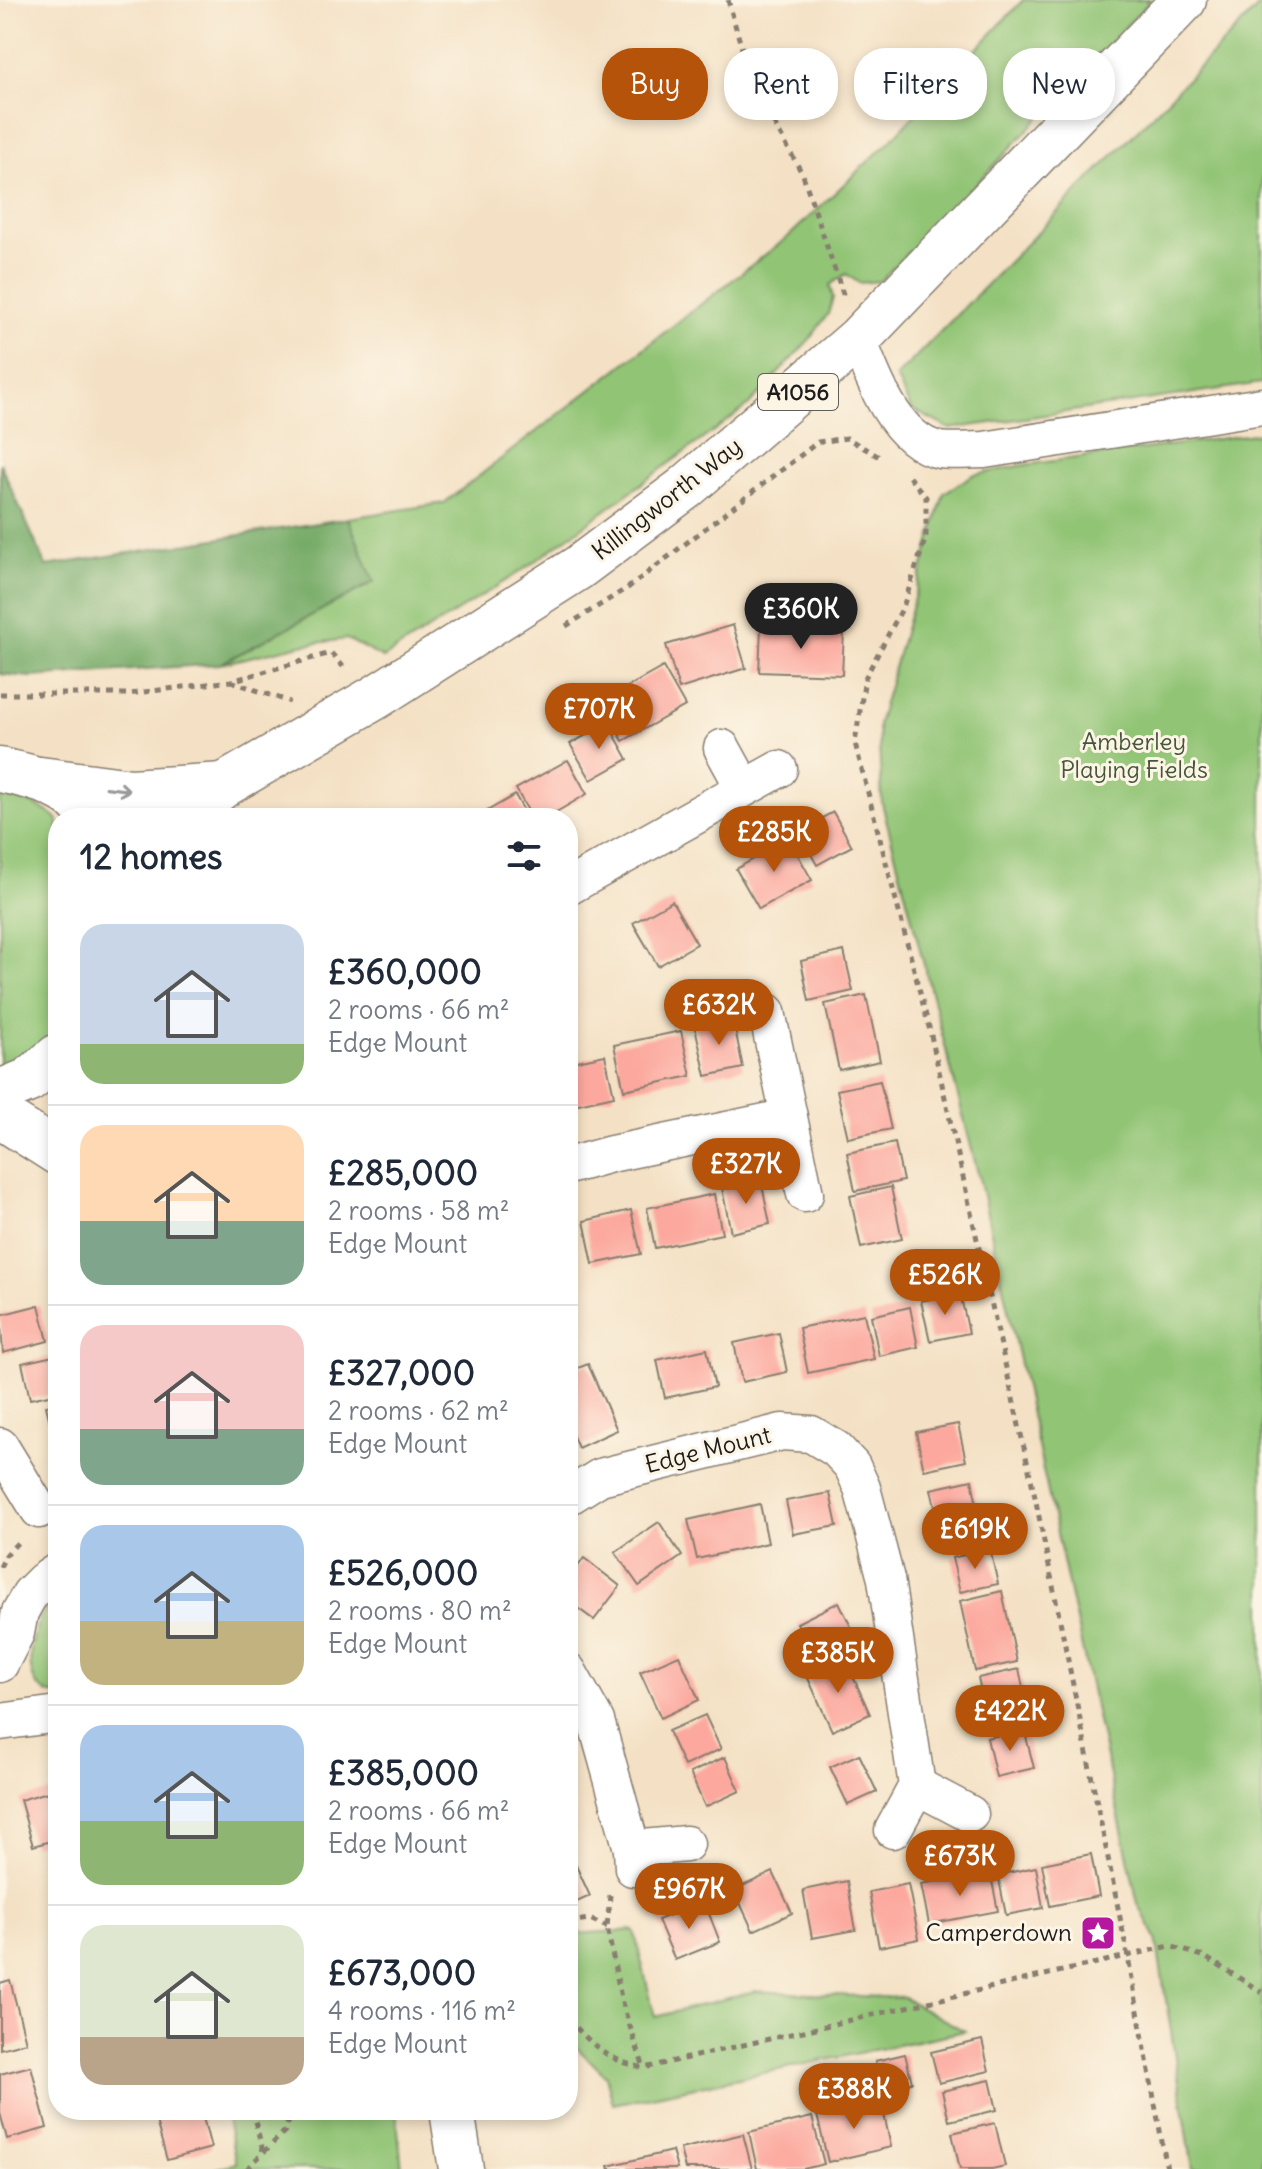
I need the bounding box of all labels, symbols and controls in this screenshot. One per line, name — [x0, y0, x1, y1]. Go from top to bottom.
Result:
chip: Buy — [602, 48, 708, 120]
chip: Rent — [724, 48, 838, 120]
chip: Filters — [854, 48, 987, 120]
chip: New — [1003, 48, 1115, 120]
road number: A1056 — [758, 374, 838, 410]
street label: Killingworth Way — [586, 430, 747, 566]
pin: £360K — [745, 583, 857, 651]
text: £360K — [763, 592, 839, 625]
pin: £707K — [543, 683, 655, 751]
text: £707K — [563, 692, 635, 725]
park label: Amberley Playing Fields — [1060, 726, 1208, 784]
one-way arrow — [104, 782, 130, 797]
pin: £285K — [718, 806, 830, 874]
text: £285K — [737, 815, 811, 848]
icon: filters — [502, 834, 546, 878]
text: 12 homes — [80, 835, 223, 878]
text: £360,000 — [328, 950, 482, 993]
icon: home — [144, 956, 240, 1052]
pin: £632K — [663, 979, 775, 1047]
text: £632K — [682, 988, 756, 1021]
text: 2 rooms · 66 m² — [328, 993, 510, 1026]
text: Edge Mount — [328, 1026, 467, 1059]
pin: £327K — [690, 1138, 802, 1206]
text: £327K — [710, 1147, 782, 1180]
text: £285,000 — [328, 1151, 478, 1194]
icon: home — [144, 1157, 240, 1253]
text: 2 rooms · 58 m² — [328, 1194, 509, 1227]
text: Edge Mount — [328, 1227, 467, 1260]
pin: £526K — [889, 1249, 1001, 1317]
text: £526K — [908, 1258, 982, 1291]
text: £327,000 — [328, 1351, 475, 1394]
icon: home — [144, 1357, 240, 1453]
text: 2 rooms · 62 m² — [328, 1394, 509, 1427]
street label: Edge Mount — [642, 1419, 774, 1479]
text: Edge Mount — [328, 1427, 467, 1460]
pin: £619K — [919, 1503, 1031, 1571]
text: £619K — [940, 1512, 1010, 1545]
text: £526,000 — [328, 1551, 478, 1594]
icon: home — [144, 1557, 240, 1653]
text: 2 rooms · 80 m² — [328, 1594, 512, 1627]
text: Edge Mount — [328, 1627, 467, 1660]
pin: £385K — [782, 1627, 894, 1695]
text: £385K — [801, 1636, 875, 1669]
pin: £422K — [954, 1685, 1066, 1753]
text: £422K — [973, 1694, 1047, 1727]
text: £385,000 — [328, 1751, 479, 1794]
icon: home — [144, 1757, 240, 1853]
text: 2 rooms · 66 m² — [328, 1794, 510, 1827]
text: Edge Mount — [328, 1827, 467, 1860]
pin: £673K — [904, 1830, 1016, 1898]
text: £673K — [924, 1839, 996, 1872]
pin: £967K — [633, 1863, 745, 1931]
text: £967K — [653, 1872, 725, 1905]
place icon: Camperdown — [1079, 1914, 1117, 1952]
place label: Camperdown — [925, 1917, 1072, 1947]
text: £673,000 — [328, 1951, 476, 1994]
icon: home — [144, 1957, 240, 2053]
text: 4 rooms · 116 m² — [328, 1994, 516, 2027]
text: Edge Mount — [328, 2027, 467, 2060]
pin: £388K — [798, 2063, 910, 2131]
text: £388K — [817, 2072, 891, 2105]

